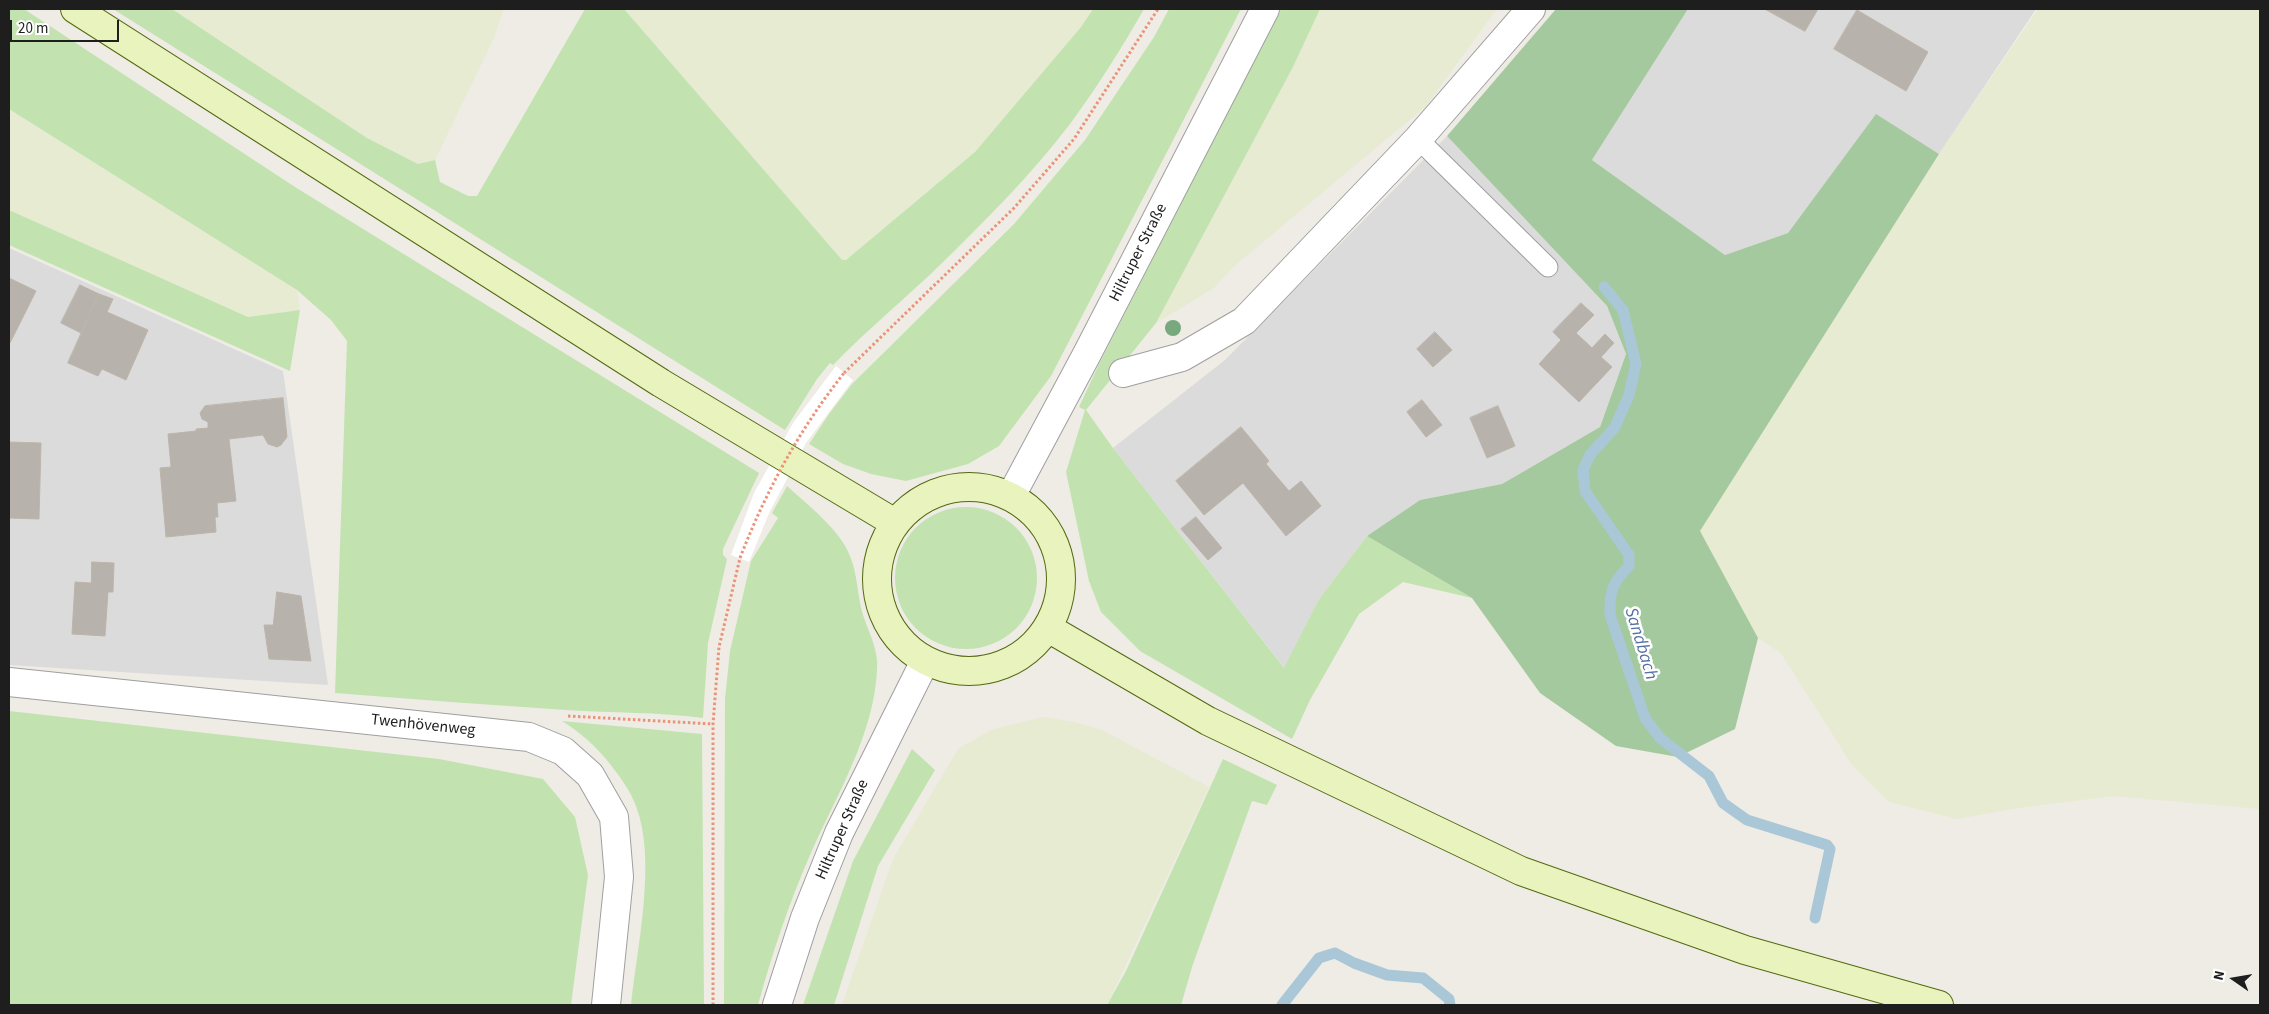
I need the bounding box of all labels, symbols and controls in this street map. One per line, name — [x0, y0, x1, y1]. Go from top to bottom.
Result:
scale bar — [12, 10, 121, 42]
text: 20 m — [18, 18, 48, 39]
street label: Hiltruper Straße — [1106, 201, 1172, 305]
water label: Sandbach — [1619, 605, 1661, 683]
street label: Twenhövenweg — [370, 711, 476, 741]
street label: Hiltruper Straße — [812, 777, 874, 883]
north arrow — [2209, 954, 2259, 1004]
text: N — [2209, 969, 2230, 982]

